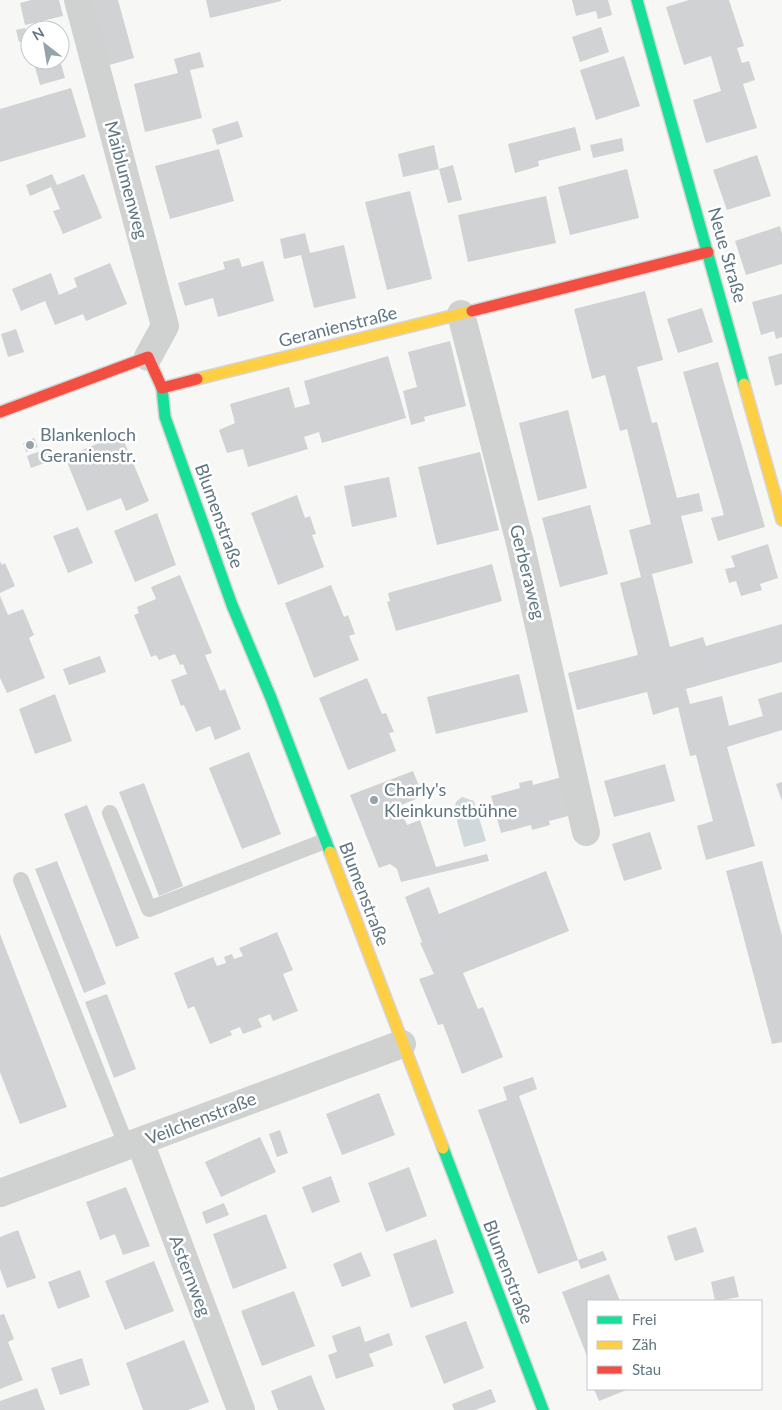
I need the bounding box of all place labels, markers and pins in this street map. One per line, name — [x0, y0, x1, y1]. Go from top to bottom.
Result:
place label: Blankenloch Geranienstr. — [40, 423, 136, 466]
marker: Blankenloch Geranienstr. — [24, 439, 36, 451]
place label: Charly's Kleinkunstbühne — [384, 778, 517, 821]
marker: Charly's Kleinkunstbühne — [368, 794, 380, 806]

